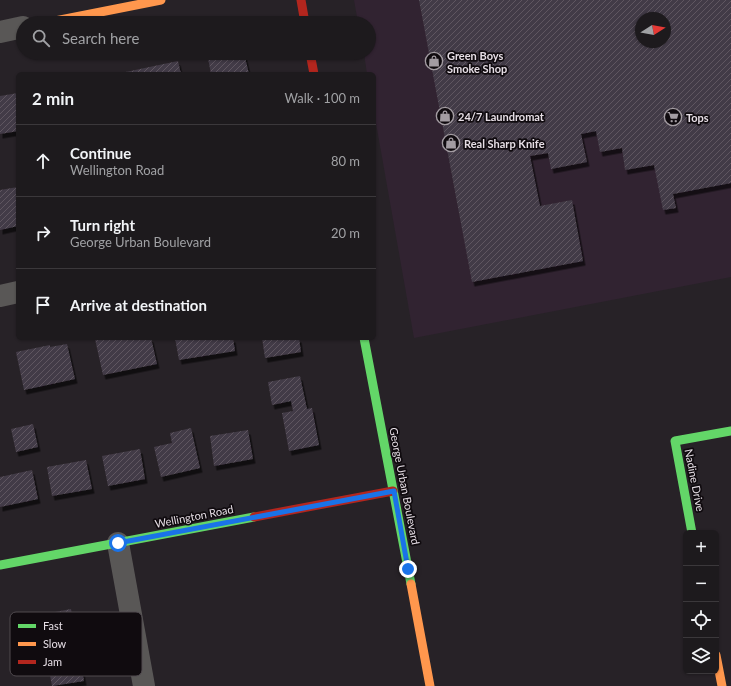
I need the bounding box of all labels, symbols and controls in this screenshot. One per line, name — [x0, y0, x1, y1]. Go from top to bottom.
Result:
north arrow — [635, 12, 671, 48]
search box — [16, 16, 376, 60]
icon: search — [30, 27, 52, 49]
text: Search here — [62, 29, 139, 47]
place label: Green Boys Smoke Shop — [447, 49, 507, 75]
shop icon: Green Boys Smoke Shop — [424, 51, 444, 71]
text: 2 min — [32, 88, 74, 109]
text: Walk · 100 m — [284, 90, 360, 106]
shop icon: 24/7 Laundromat — [435, 106, 455, 126]
supermarket icon: Tops — [663, 107, 683, 127]
place label: 24/7 Laundromat — [458, 110, 545, 123]
place label: Tops — [686, 111, 709, 124]
shop icon: Real Sharp Knife — [441, 133, 461, 153]
place label: Real Sharp Knife — [464, 137, 545, 150]
text: Continue — [70, 144, 131, 162]
icon: ahead — [32, 150, 54, 172]
text: 80 m — [331, 153, 360, 169]
text: Wellington Road — [70, 162, 164, 178]
text: Turn right — [70, 216, 135, 234]
icon: right — [32, 222, 54, 244]
text: 20 m — [331, 225, 360, 241]
text: George Urban Boulevard — [70, 234, 211, 250]
icon: arrive — [32, 294, 54, 316]
text: Arrive at destination — [70, 296, 207, 314]
street label: George Urban Boulevard — [387, 426, 423, 546]
street label: Nadine Drive — [683, 448, 707, 513]
street label: Wellington Road — [154, 502, 234, 530]
map controls — [683, 530, 719, 674]
button: + — [683, 530, 719, 566]
route start — [109, 534, 127, 552]
route end — [399, 560, 417, 578]
button: − — [683, 566, 719, 602]
button: locate — [683, 602, 719, 638]
legend — [10, 612, 142, 676]
text: Fast — [43, 619, 63, 632]
text: Slow — [43, 637, 67, 650]
button: layers — [683, 638, 719, 674]
text: Jam — [43, 655, 62, 668]

